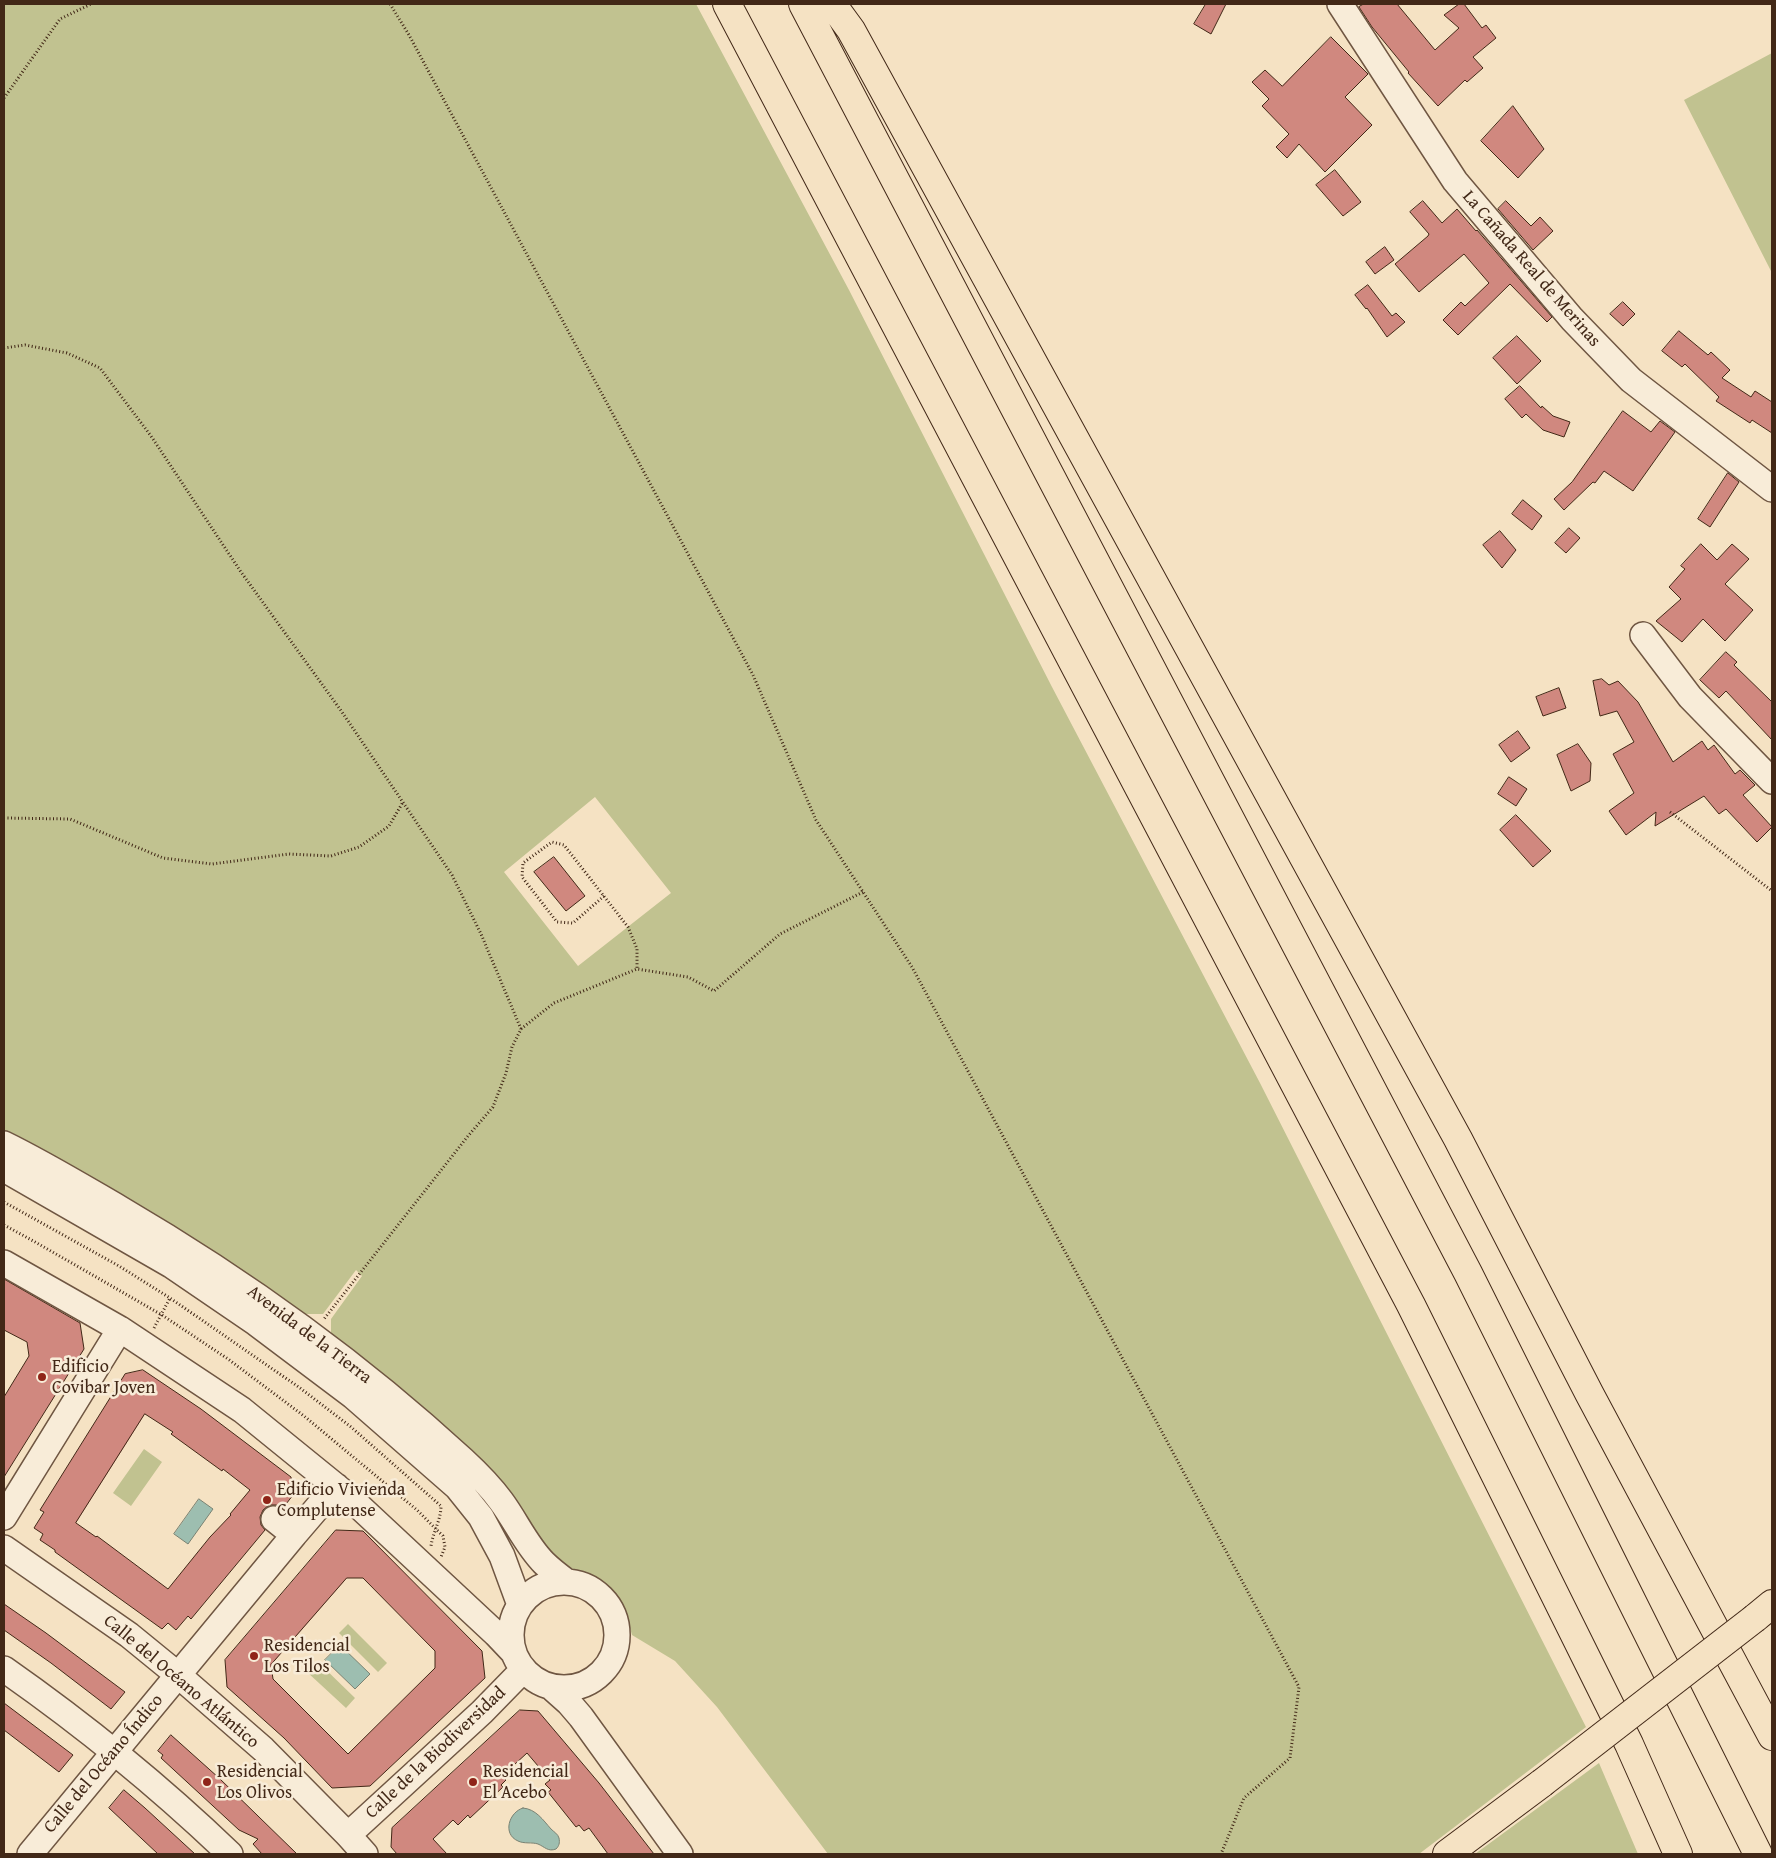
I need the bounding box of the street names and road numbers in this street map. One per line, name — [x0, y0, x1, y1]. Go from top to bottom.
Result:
street label: La Cañada Real de Merinas — [1457, 186, 1605, 352]
street label: Avenida de la Tierra — [242, 1281, 376, 1389]
street label: Calle del Océano Atlántico — [99, 1611, 263, 1753]
street label: Calle de la Biodiversidad — [361, 1682, 511, 1824]
street label: Calle del Océano Índico — [40, 1690, 168, 1838]

